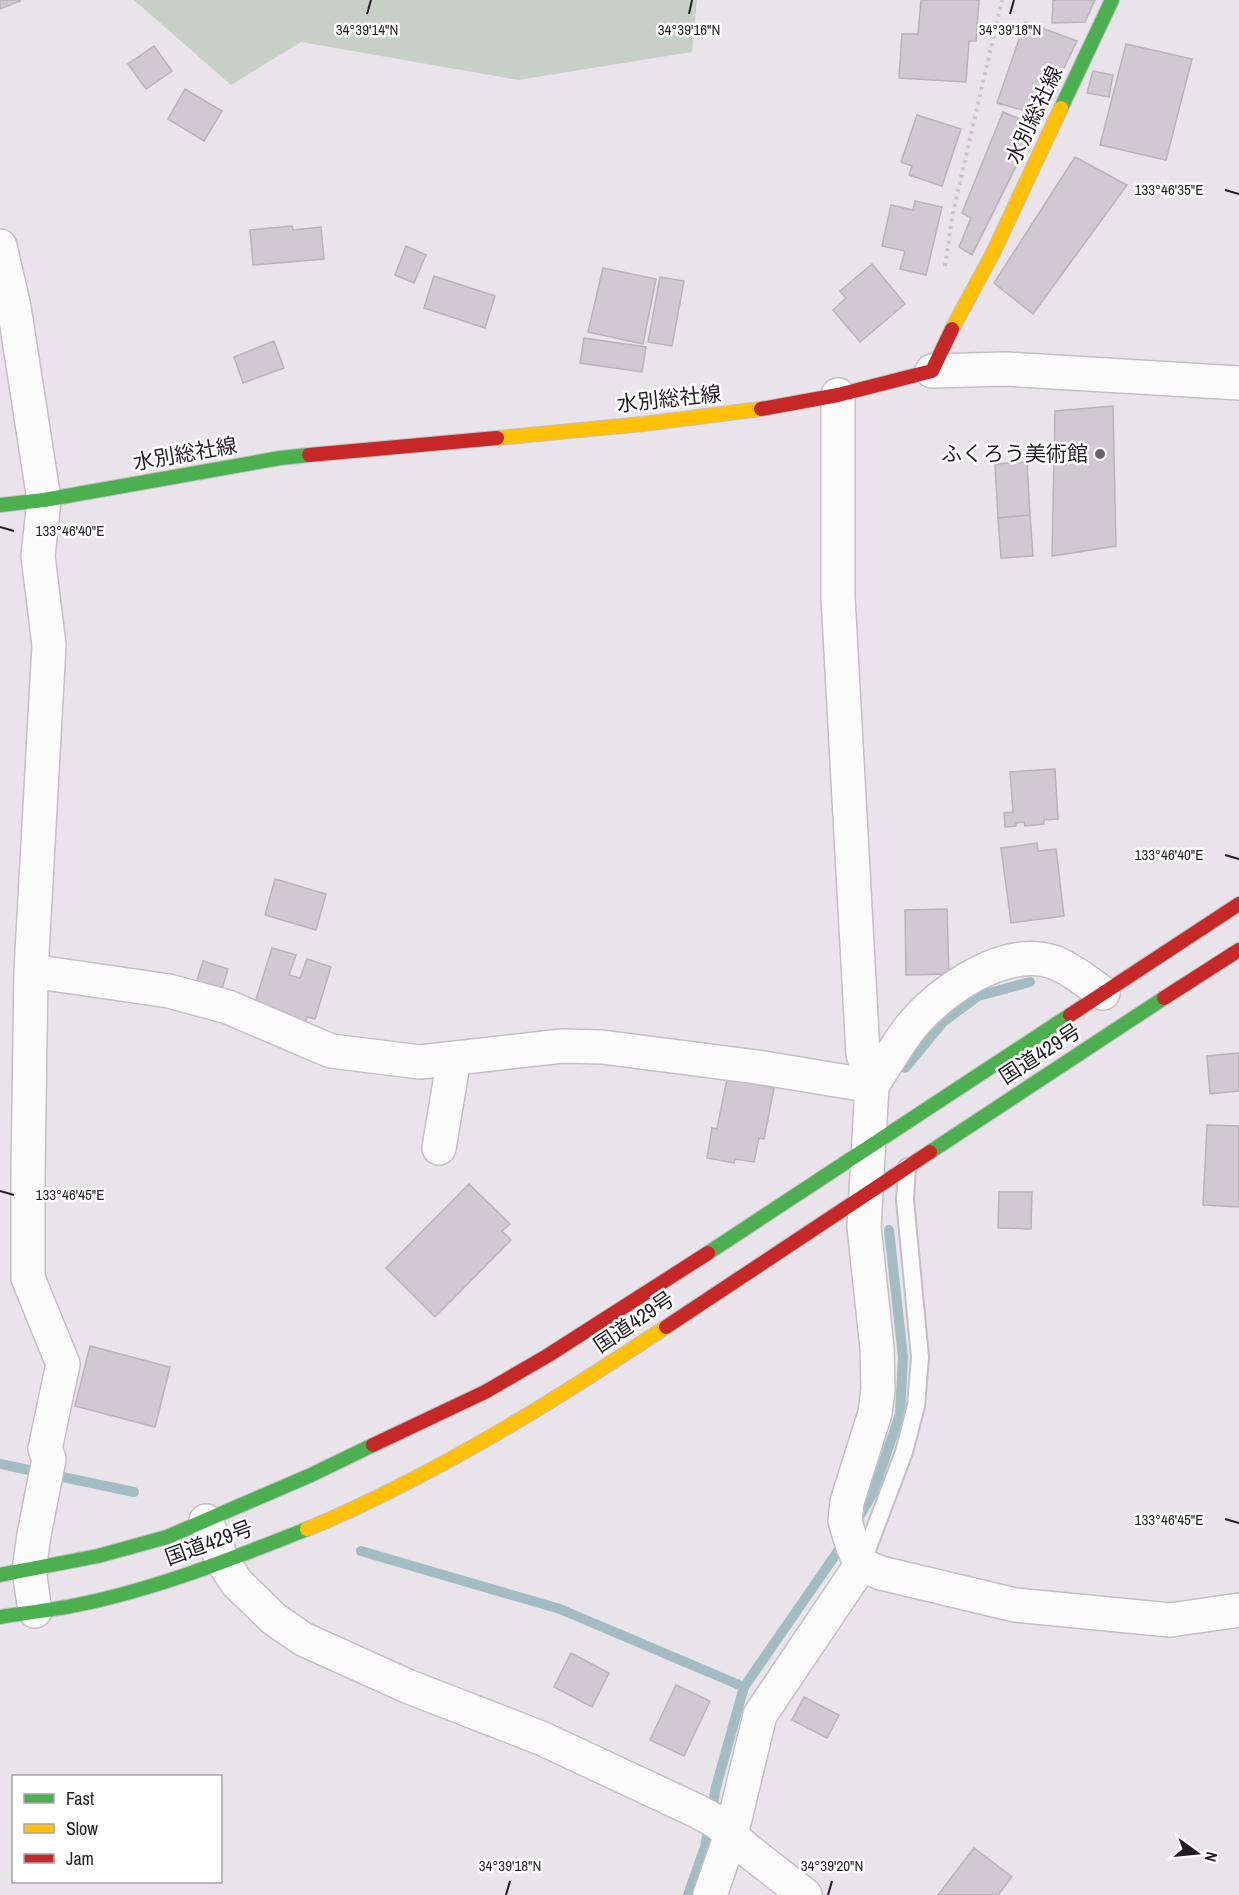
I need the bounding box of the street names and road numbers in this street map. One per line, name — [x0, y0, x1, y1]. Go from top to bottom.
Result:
street label: 水別総社線 — [998, 61, 1069, 168]
street label: 水別総社線 — [615, 379, 723, 418]
street label: 水別総社線 — [131, 430, 239, 477]
street label: 国道429号 — [993, 1016, 1086, 1091]
street label: 国道429号 — [588, 1284, 680, 1359]
street label: 国道429号 — [161, 1513, 257, 1572]

